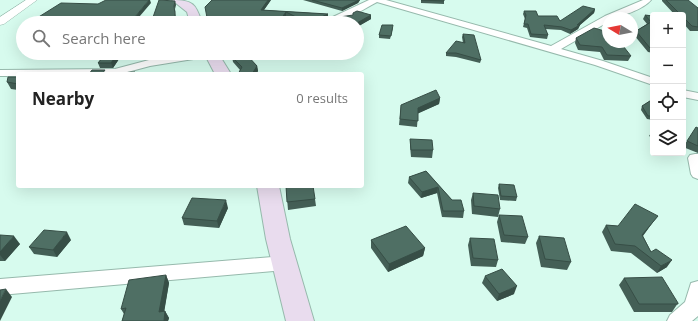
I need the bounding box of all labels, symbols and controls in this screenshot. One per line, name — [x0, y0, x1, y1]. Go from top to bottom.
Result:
north arrow — [602, 12, 638, 48]
map controls — [650, 12, 686, 156]
button: + — [650, 12, 686, 48]
search box — [16, 16, 364, 60]
icon: search — [30, 27, 52, 49]
text: Search here — [62, 28, 146, 48]
button: − — [650, 48, 686, 84]
button: locate — [650, 84, 686, 120]
text: Nearby — [32, 87, 94, 110]
text: 0 results — [296, 89, 348, 107]
button: layers — [650, 120, 686, 156]

